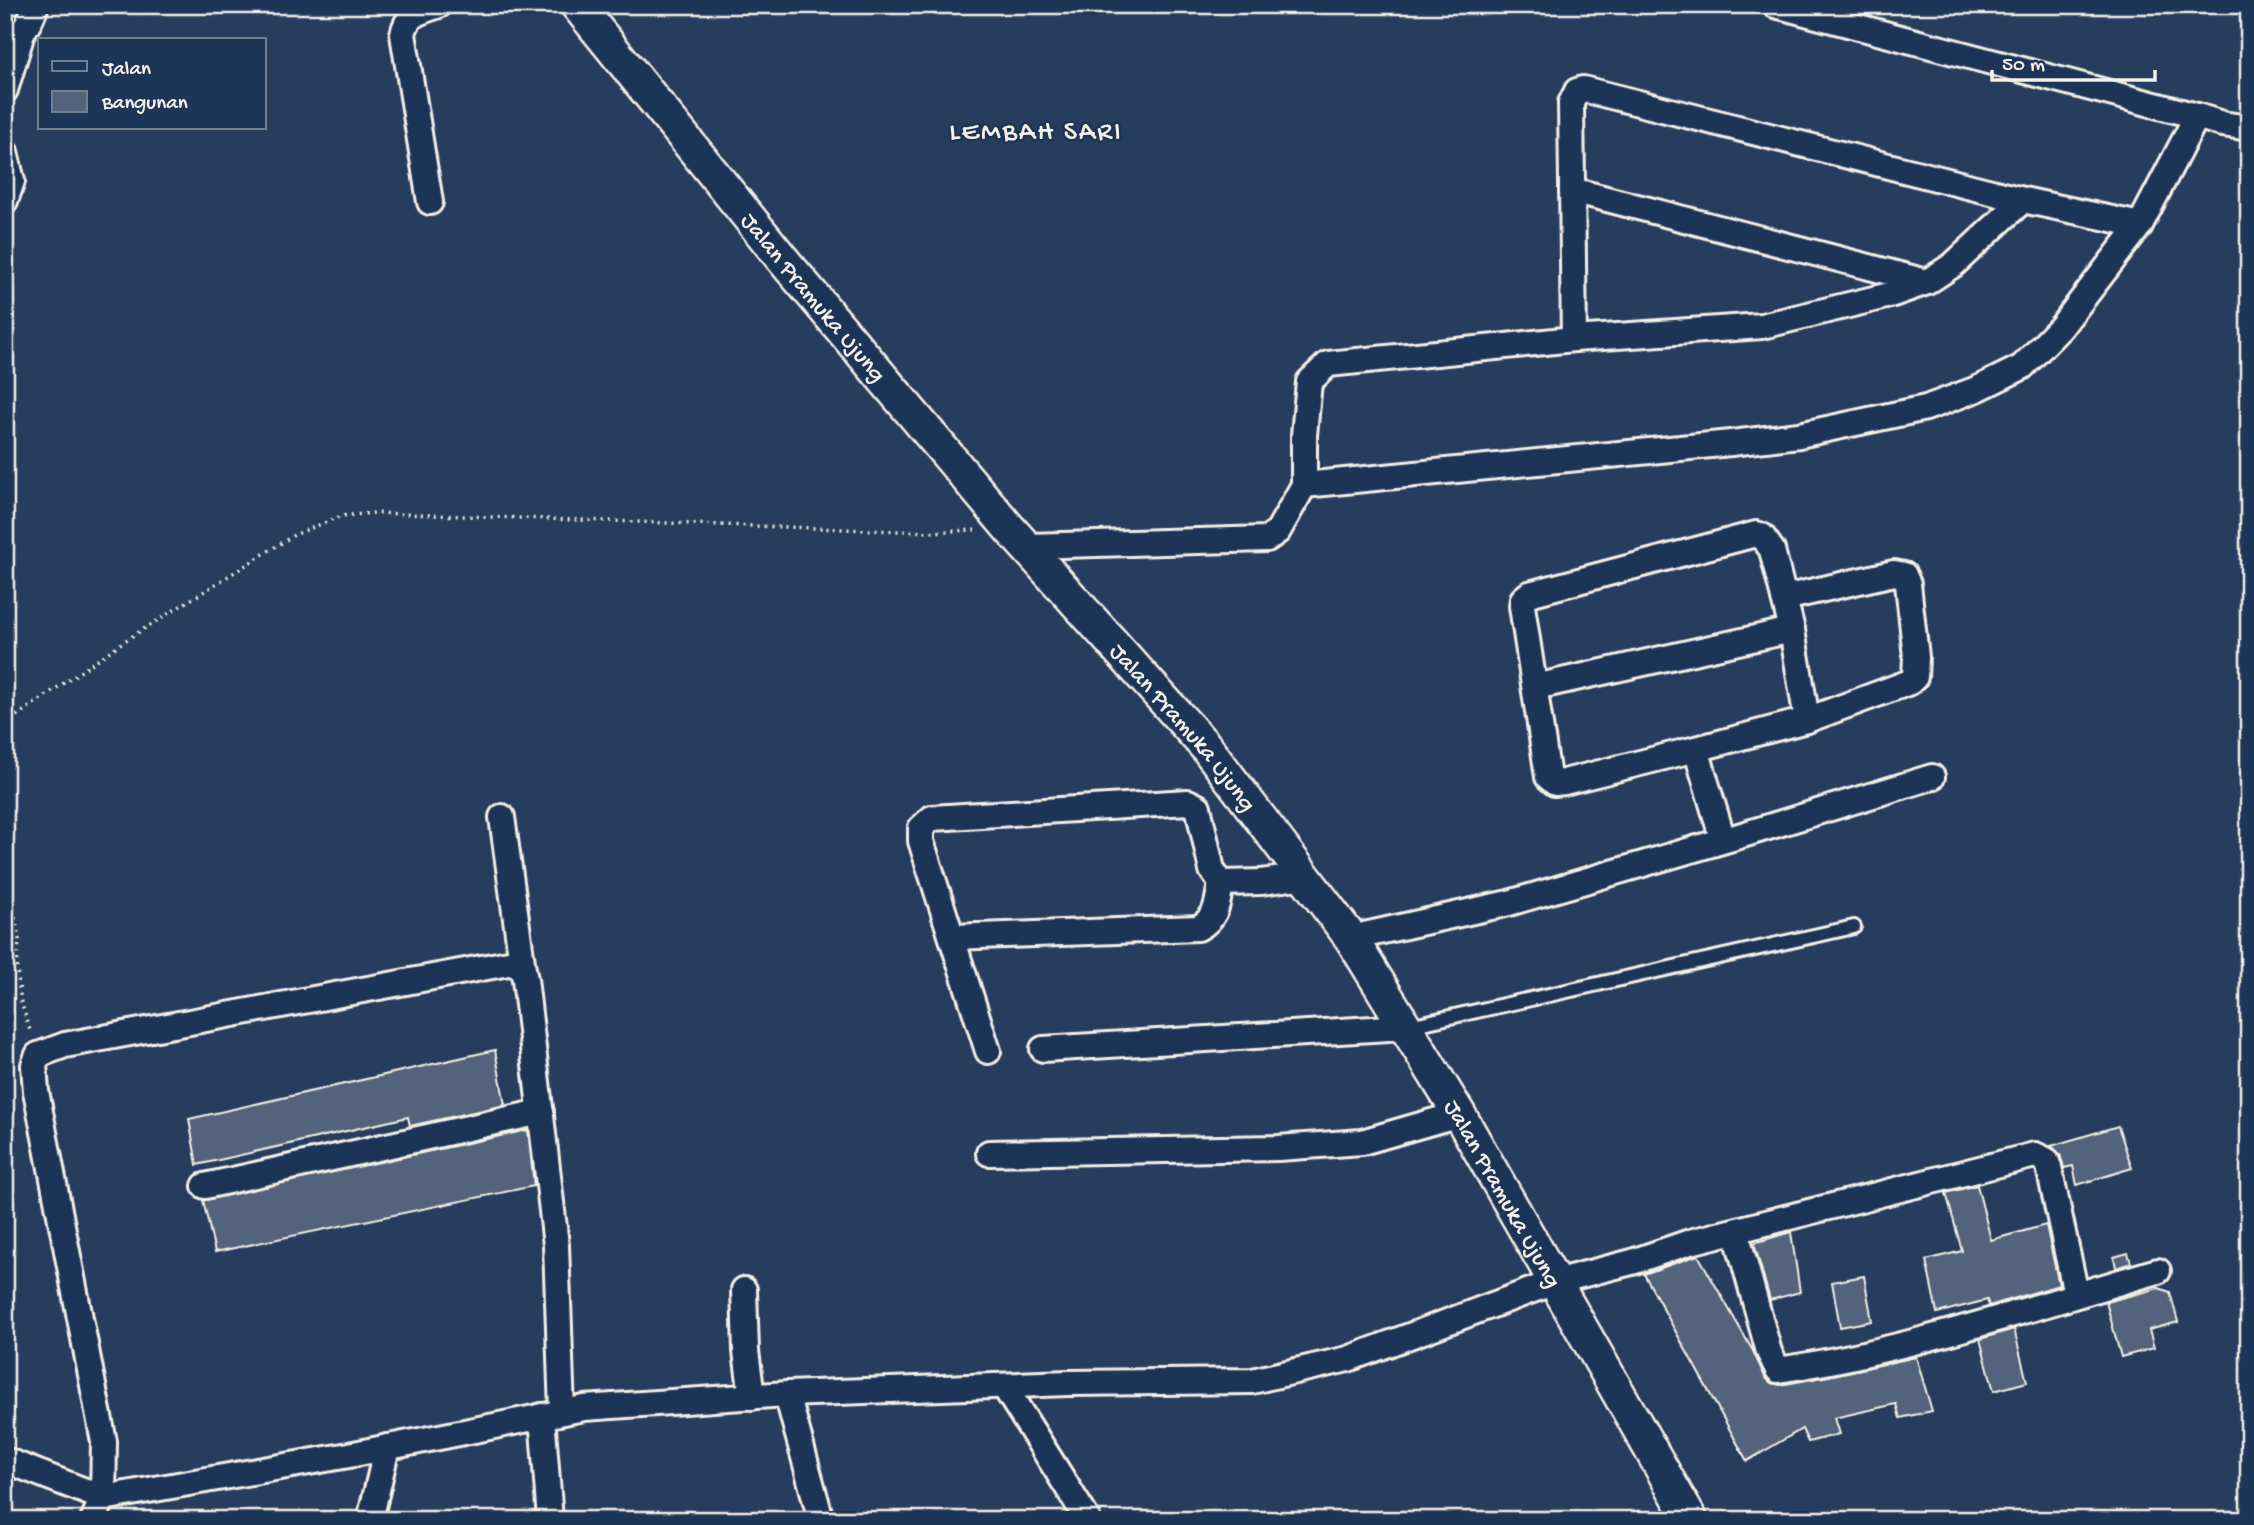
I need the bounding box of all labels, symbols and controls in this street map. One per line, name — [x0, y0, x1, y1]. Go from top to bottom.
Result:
legend — [38, 38, 266, 130]
scale bar — [1992, 38, 2154, 82]
text: 50 m — [2002, 54, 2045, 79]
text: Jalan — [102, 58, 151, 83]
text: Bangunan — [101, 92, 188, 117]
district label: LEMBAH SARI — [949, 117, 1123, 150]
street label: Jalan Pramuka Ujung — [733, 208, 891, 389]
street label: Jalan Pramuka Ujung — [1102, 639, 1261, 818]
street label: Jalan Pramuka Ujung — [1436, 1095, 1566, 1294]

